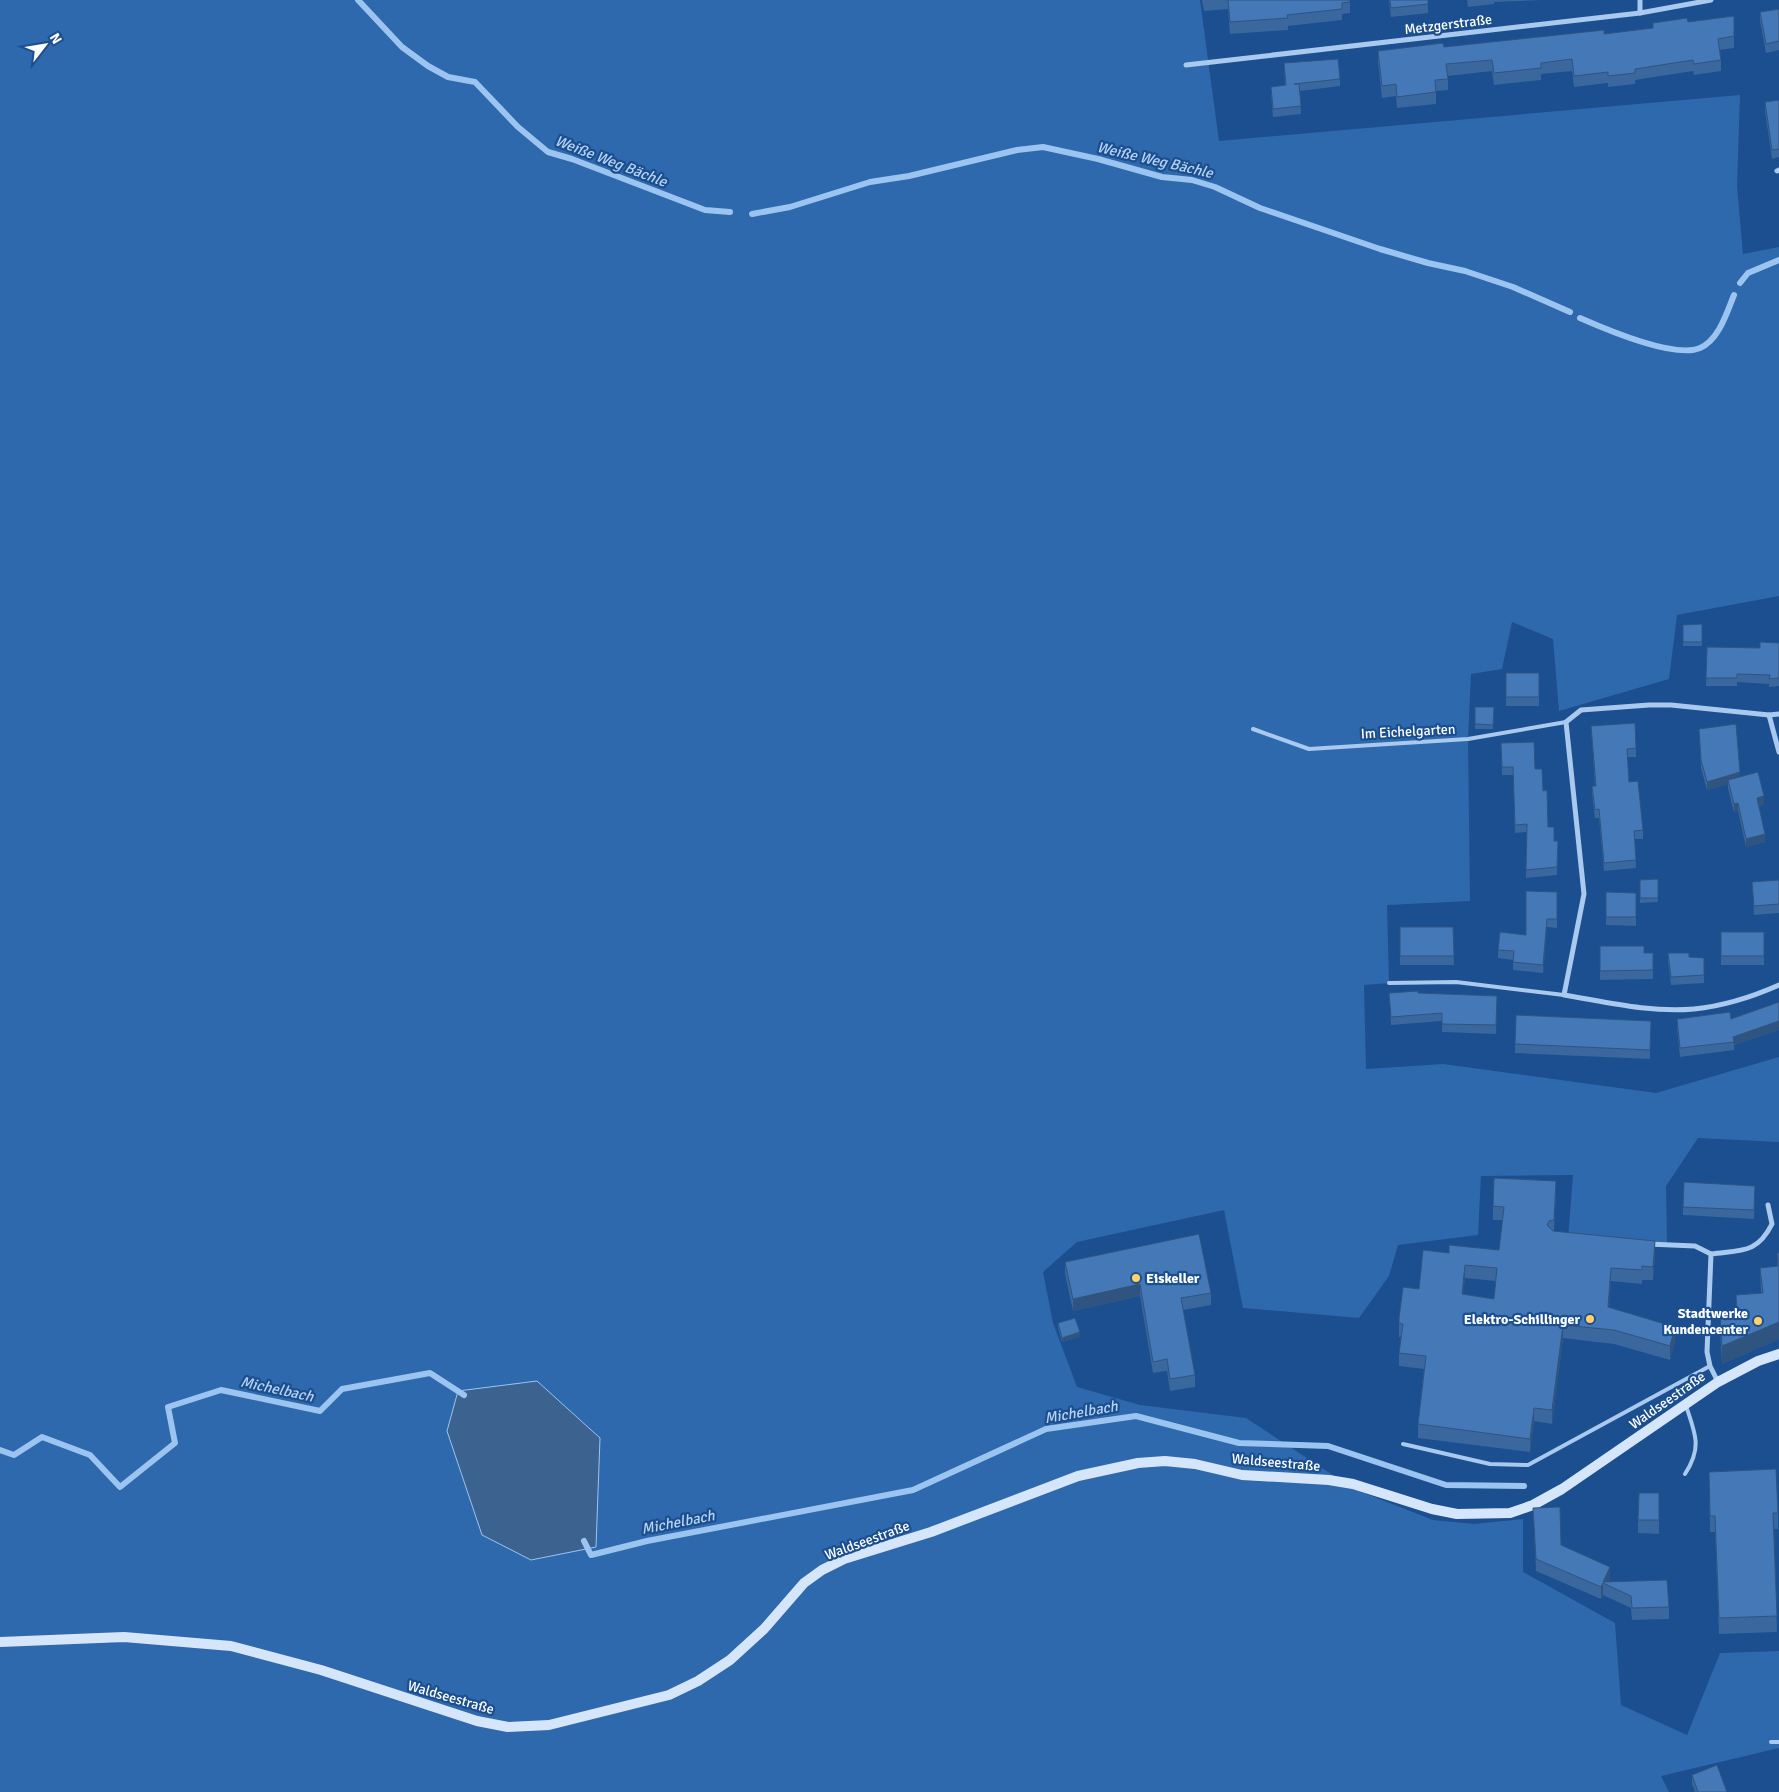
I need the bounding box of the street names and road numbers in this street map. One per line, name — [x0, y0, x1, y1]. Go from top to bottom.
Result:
street label: Metzgerstraße — [1403, 11, 1493, 38]
street label: Im Eichelgarten — [1360, 721, 1456, 742]
street label: Waldseestraße — [1626, 1368, 1709, 1433]
street label: Waldseestraße — [1231, 1450, 1321, 1475]
street label: Waldseestraße — [822, 1517, 912, 1564]
street label: Waldseestraße — [406, 1677, 496, 1718]

